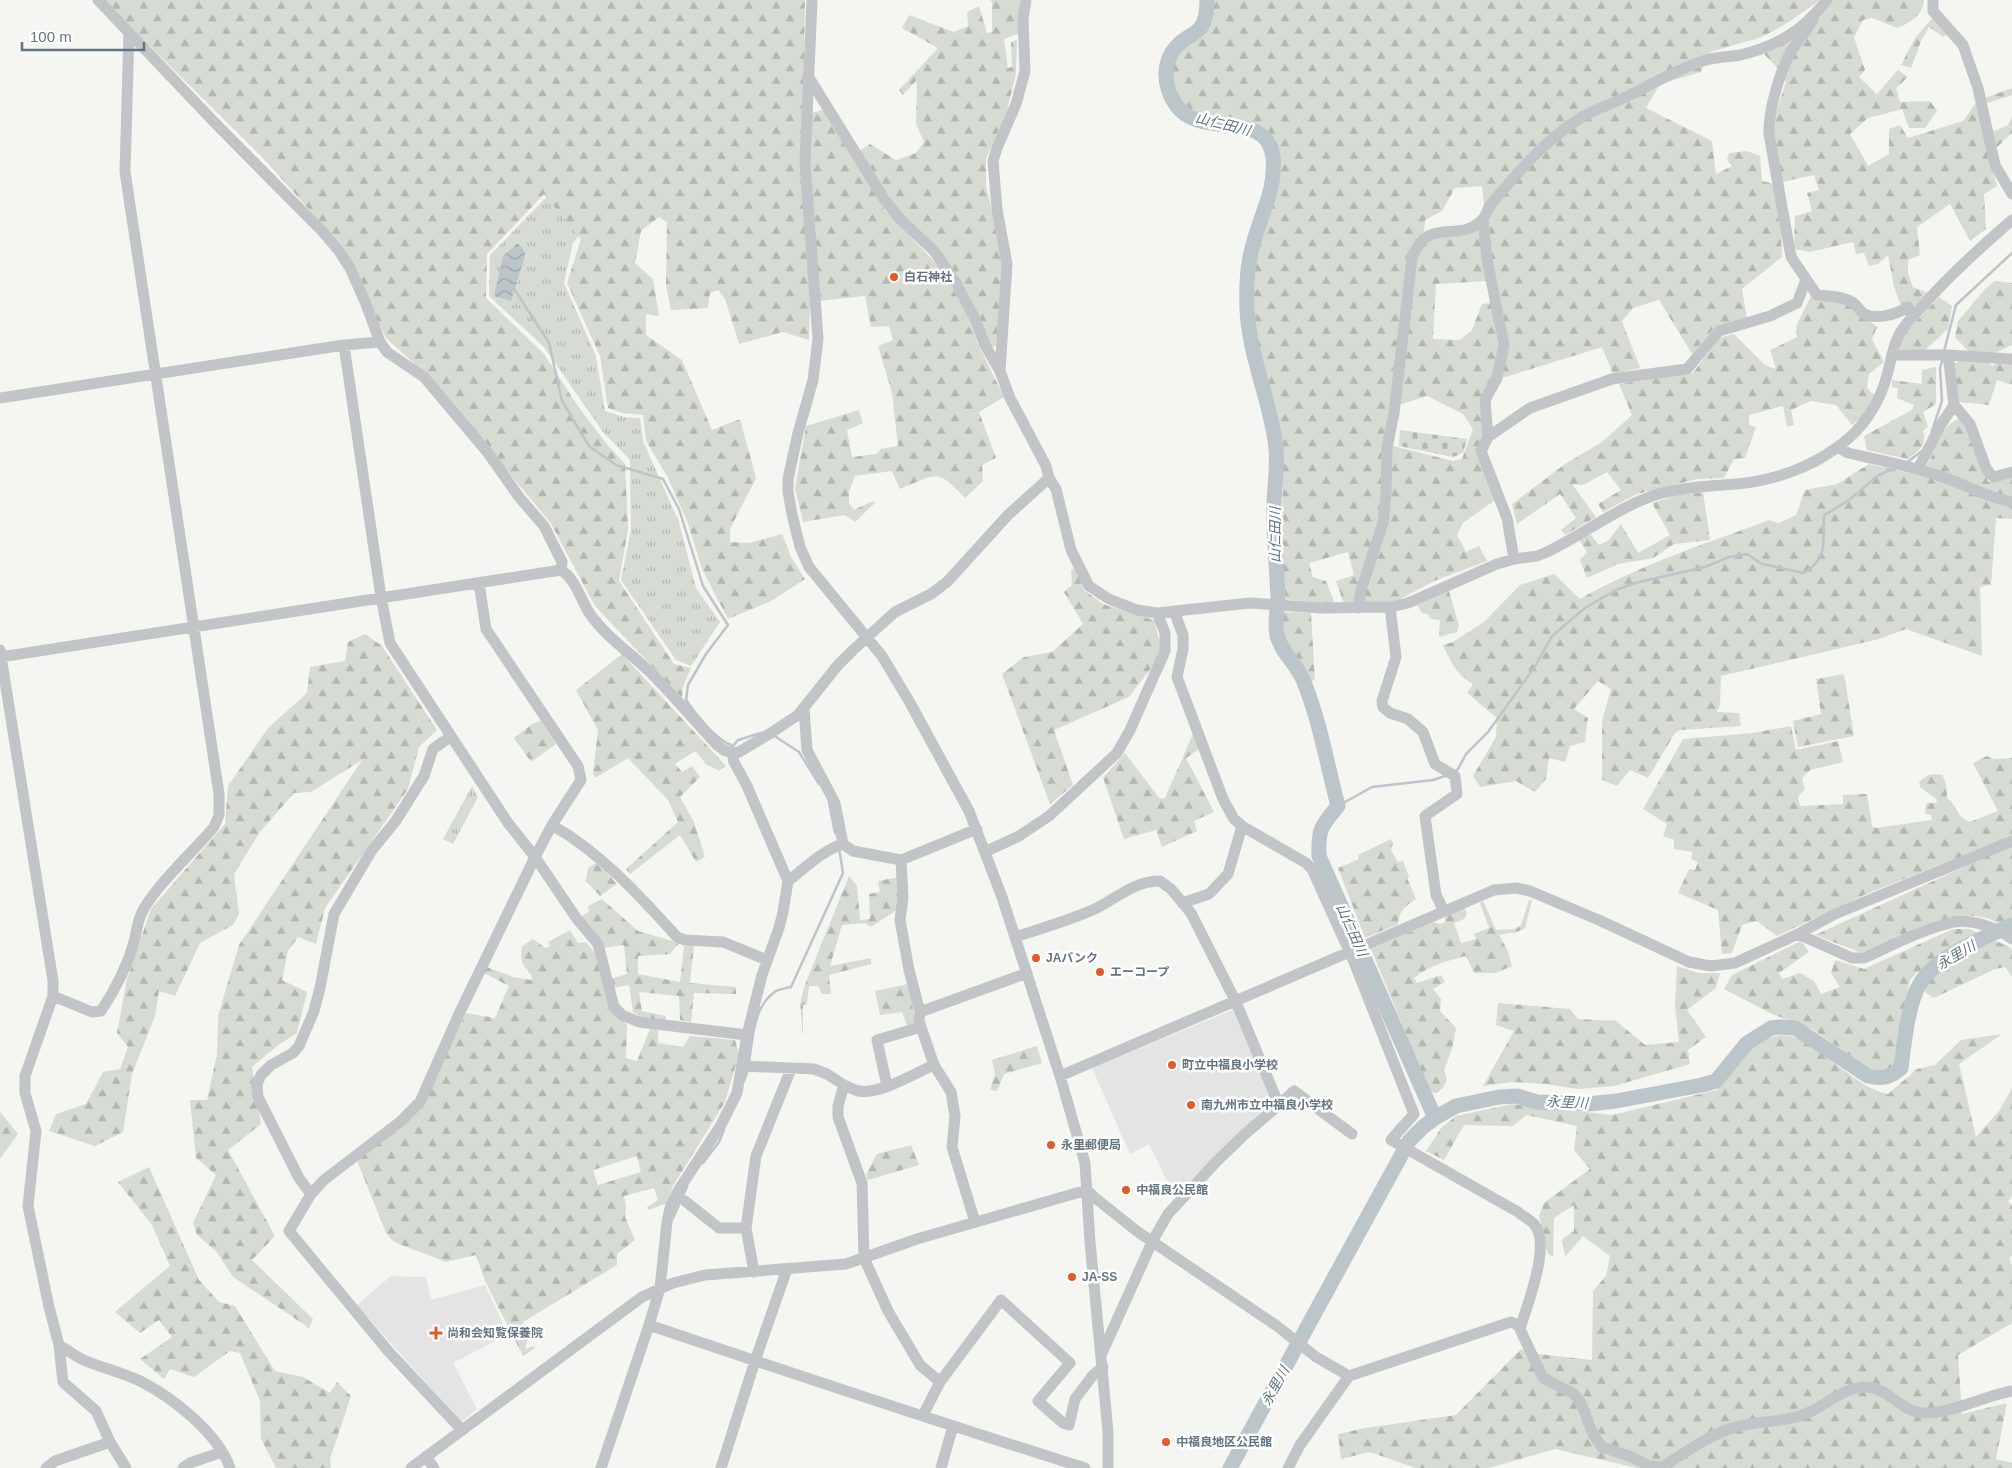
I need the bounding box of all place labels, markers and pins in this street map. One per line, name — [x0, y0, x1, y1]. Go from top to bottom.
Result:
place label: 白石神社 — [904, 270, 952, 284]
marker: 白石神社 — [888, 271, 900, 283]
place label: JAバンク — [1046, 951, 1098, 965]
marker: JAバンク — [1030, 952, 1042, 964]
place label: エーコープ — [1110, 965, 1169, 979]
marker: エーコープ — [1094, 966, 1106, 978]
place label: 町立中福良小学校 — [1182, 1058, 1278, 1072]
marker: 町立中福良小学校 — [1166, 1059, 1178, 1071]
place label: 南九州市立中福良小学校 — [1201, 1098, 1333, 1112]
marker: 南九州市立中福良小学校 — [1185, 1099, 1197, 1111]
place label: 永里郵便局 — [1061, 1138, 1121, 1152]
marker: 永里郵便局 — [1045, 1139, 1057, 1151]
place label: 中福良公民館 — [1136, 1183, 1208, 1197]
marker: 中福良公民館 — [1120, 1184, 1132, 1196]
place label: JA-SS — [1082, 1270, 1117, 1284]
marker: JA-SS — [1066, 1271, 1078, 1283]
marker: 尚和会知覧保養院 — [429, 1326, 443, 1340]
place label: 尚和会知覧保養院 — [447, 1326, 543, 1340]
place label: 中福良地区公民館 — [1176, 1435, 1272, 1449]
marker: 中福良地区公民館 — [1160, 1436, 1172, 1448]

